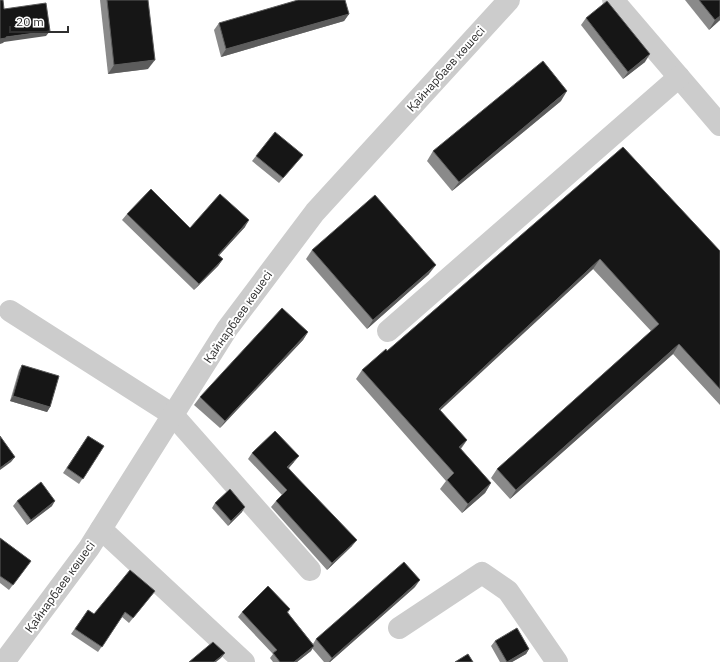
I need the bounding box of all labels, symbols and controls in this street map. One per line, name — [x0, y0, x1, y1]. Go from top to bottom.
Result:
scale bar — [10, 8, 68, 34]
text: 20 m — [16, 14, 44, 29]
street label: Қайнарбаев көшесі — [403, 23, 488, 114]
street label: Қайнарбаев көшесі — [200, 268, 275, 366]
street label: Қайнарбаев көшесі — [21, 538, 98, 635]

